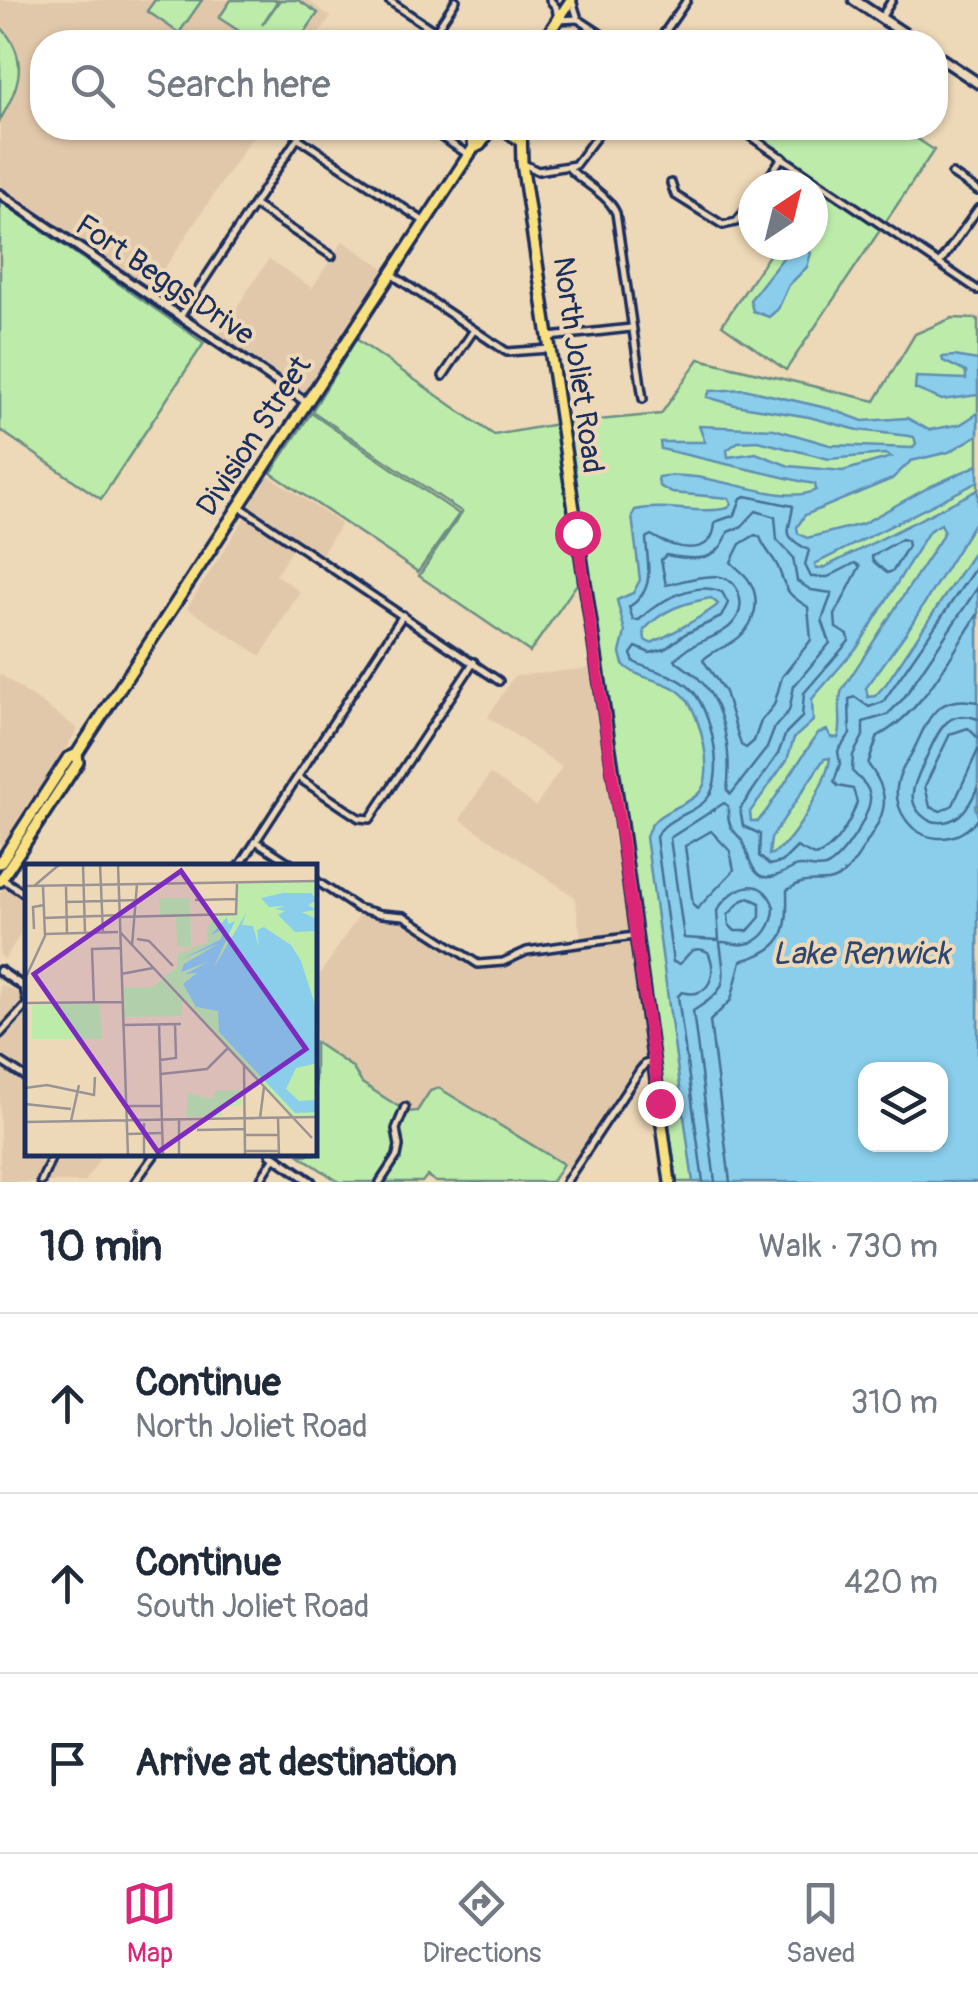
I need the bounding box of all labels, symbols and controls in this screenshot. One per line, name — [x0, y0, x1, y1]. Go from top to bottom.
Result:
search box — [30, 30, 948, 140]
icon: search — [65, 58, 120, 113]
text: Search here — [145, 61, 331, 109]
north arrow — [738, 170, 828, 260]
street label: Fort Beggs Drive — [68, 207, 262, 354]
street label: North Joliet Road — [544, 254, 612, 476]
street label: Division Street — [189, 348, 320, 523]
route start — [555, 511, 601, 557]
inset map — [25, 864, 318, 1157]
water label: Lake Renwick — [772, 934, 952, 974]
map controls — [858, 1062, 948, 1152]
button: layers — [858, 1062, 948, 1152]
route end — [638, 1081, 684, 1127]
text: 10 min — [40, 1221, 162, 1273]
text: Walk · 730 m — [759, 1227, 938, 1267]
text: Continue — [135, 1359, 281, 1407]
icon: ahead — [40, 1376, 95, 1431]
text: 310 m — [850, 1383, 938, 1423]
text: North Joliet Road — [135, 1407, 368, 1447]
text: Continue — [135, 1539, 281, 1587]
icon: ahead — [40, 1556, 95, 1611]
text: 420 m — [844, 1563, 938, 1603]
text: South Joliet Road — [135, 1587, 370, 1627]
icon: arrive — [40, 1736, 95, 1791]
text: Arrive at destination — [135, 1739, 457, 1787]
tab: Map — [122, 1876, 177, 1971]
tab: Directions — [422, 1876, 541, 1971]
tab: Saved — [786, 1876, 856, 1971]

